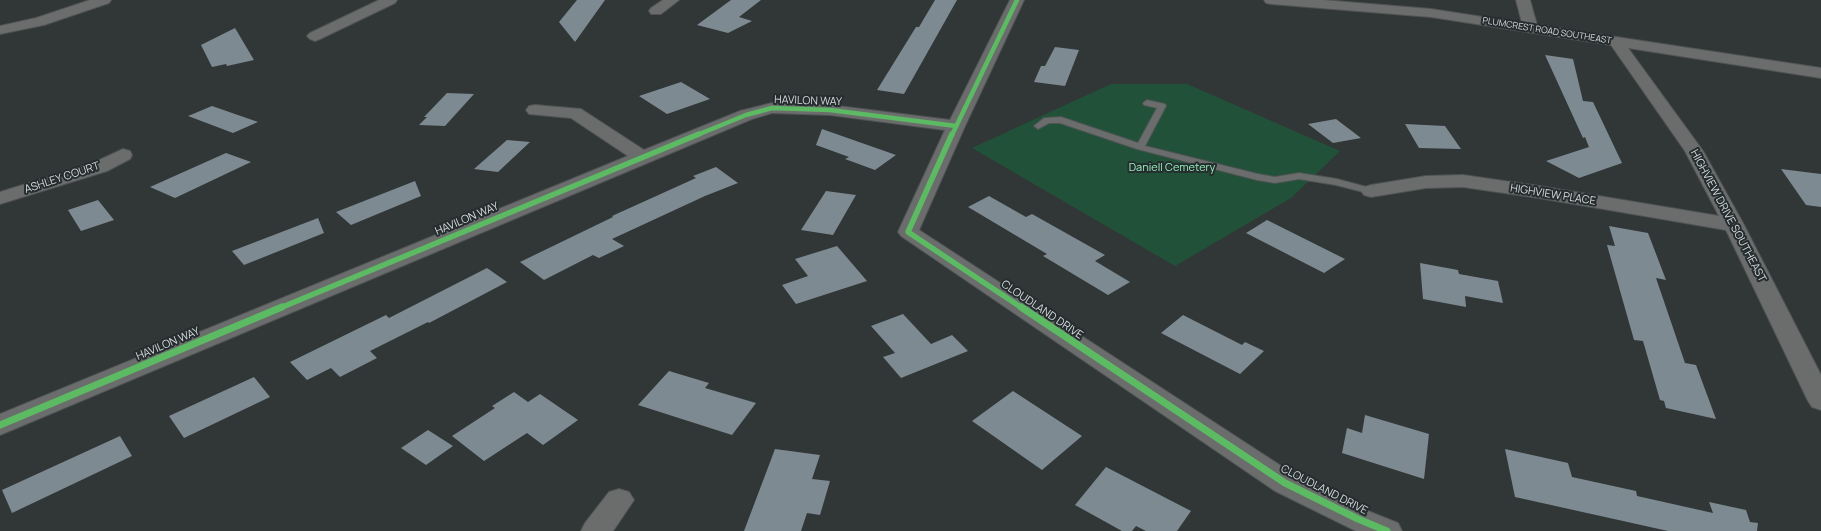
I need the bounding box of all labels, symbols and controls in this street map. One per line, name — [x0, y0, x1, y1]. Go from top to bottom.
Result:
street label: PLUMCREST ROAD SOUTHEAST — [1482, 15, 1612, 47]
street label: HAVILON WAY — [774, 93, 842, 109]
street label: HIGHVIEW DRIVE SOUTHEAST — [1687, 147, 1769, 285]
street label: ASHLEY COURT — [23, 160, 101, 196]
park label: Daniell Cemetery — [1129, 161, 1215, 175]
street label: HIGHVIEW PLACE — [1509, 182, 1597, 208]
street label: HAVILON WAY — [433, 200, 501, 238]
street label: CLOUDLAND DRIVE — [999, 278, 1085, 342]
street label: HAVILON WAY — [134, 325, 202, 363]
street label: CLOUDLAND DRIVE — [1278, 462, 1370, 518]

